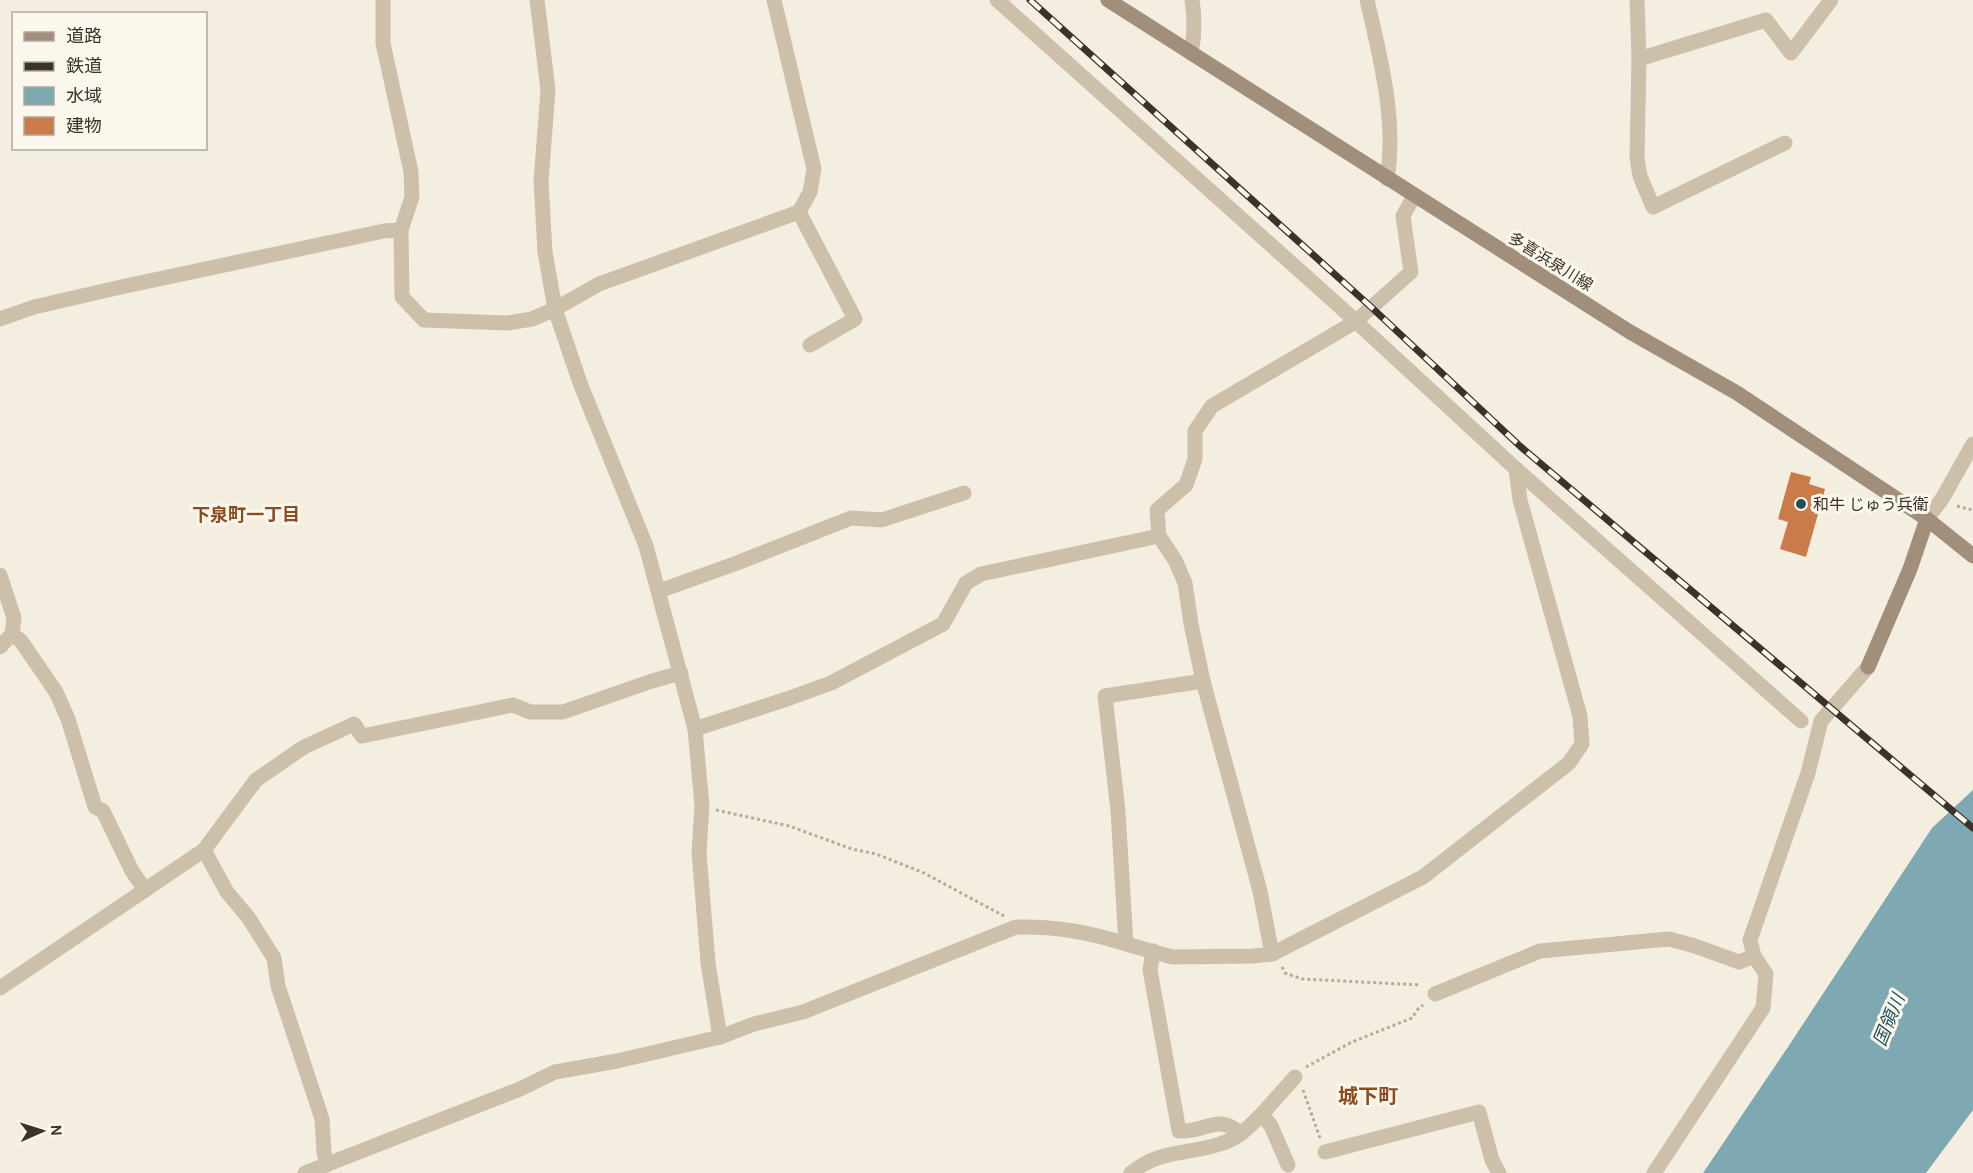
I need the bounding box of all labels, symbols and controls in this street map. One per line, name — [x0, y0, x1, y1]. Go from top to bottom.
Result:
legend — [12, 12, 207, 150]
text: 道路 — [66, 25, 102, 47]
text: 鉄道 — [66, 55, 102, 77]
text: 水域 — [66, 85, 102, 107]
text: 建物 — [66, 115, 102, 137]
street label: 多喜浜泉川線 — [1505, 228, 1596, 295]
place label: 和牛 じゅう兵衛 — [1813, 495, 1929, 514]
marker: 和牛 じゅう兵衛 — [1794, 497, 1808, 511]
district label: 下泉町一丁目 — [192, 504, 300, 526]
water label: 国領川 — [1869, 989, 1910, 1049]
district label: 城下町 — [1338, 1085, 1398, 1108]
north arrow — [12, 1101, 72, 1161]
text: N — [47, 1124, 66, 1136]

